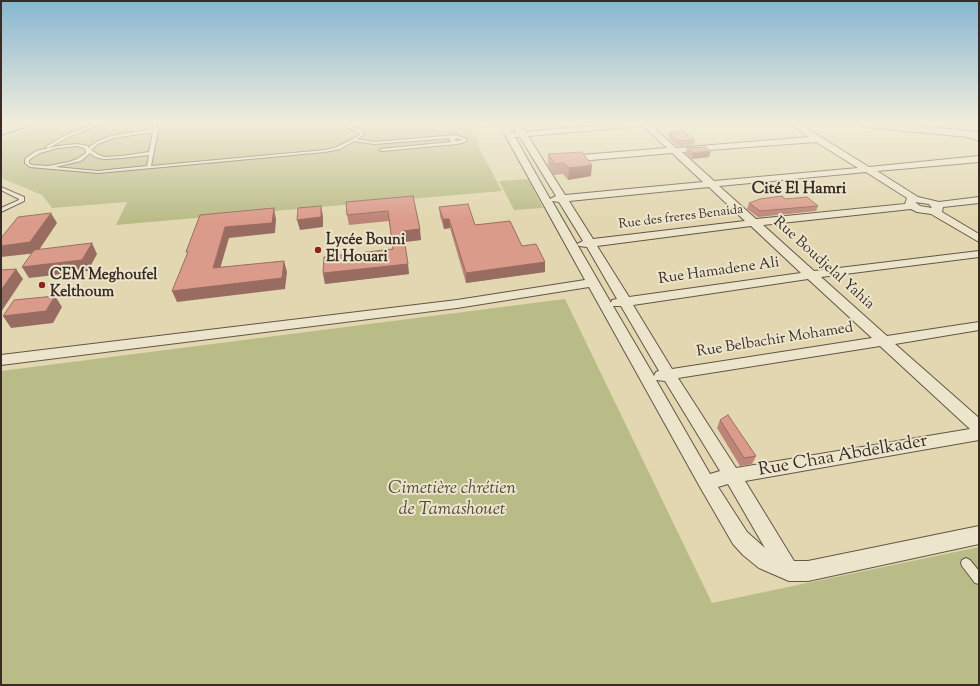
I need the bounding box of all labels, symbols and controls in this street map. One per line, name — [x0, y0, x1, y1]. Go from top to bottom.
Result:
district label: Cité El Hamri — [752, 180, 846, 200]
street label: Rue des freres Benaida — [618, 203, 744, 233]
street label: Rue Boudjelal Yahia — [769, 214, 877, 314]
place label: Lycée Bouni El Houari — [326, 232, 405, 267]
marker: Lycée Bouni El Houari — [313, 245, 323, 255]
street label: Rue Hamadene Ali — [657, 255, 781, 289]
place label: CEM Meghoufel Kelthoum — [50, 267, 157, 302]
marker: CEM Meghoufel Kelthoum — [37, 280, 47, 290]
street label: Rue Belbachir Mohamed — [695, 320, 855, 362]
street label: Rue Chaa Abdelkader — [757, 431, 929, 483]
park label: Cimetière chrétien de Tamashouet — [388, 479, 516, 522]

